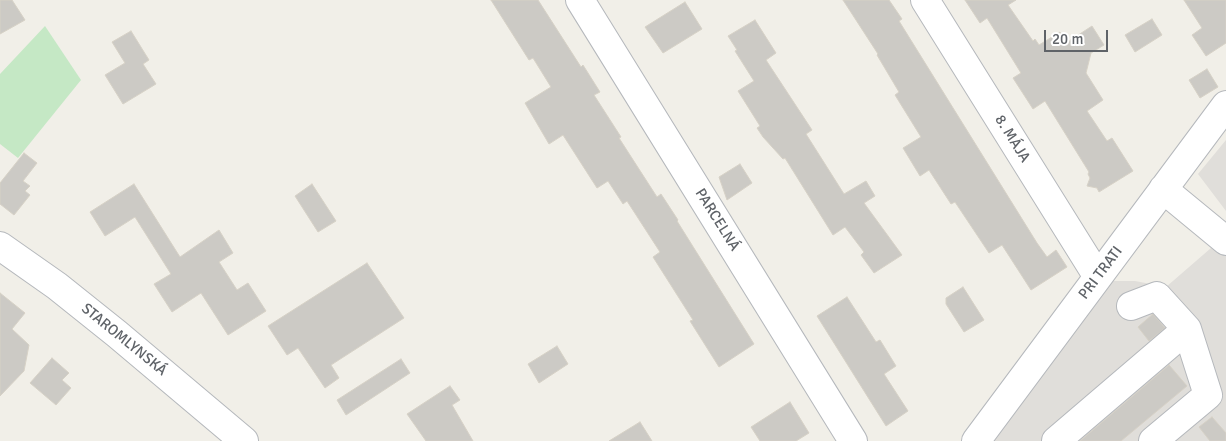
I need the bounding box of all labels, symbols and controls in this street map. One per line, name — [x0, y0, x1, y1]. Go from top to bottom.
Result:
scale bar — [1046, 20, 1110, 52]
text: 20 m — [1052, 30, 1083, 48]
street label: 8. MÁJA — [990, 112, 1034, 166]
street label: PARCELNÁ — [691, 185, 743, 255]
street label: PRI TRATI — [1075, 243, 1127, 303]
street label: STAROMLYNSKÁ — [78, 300, 170, 380]

